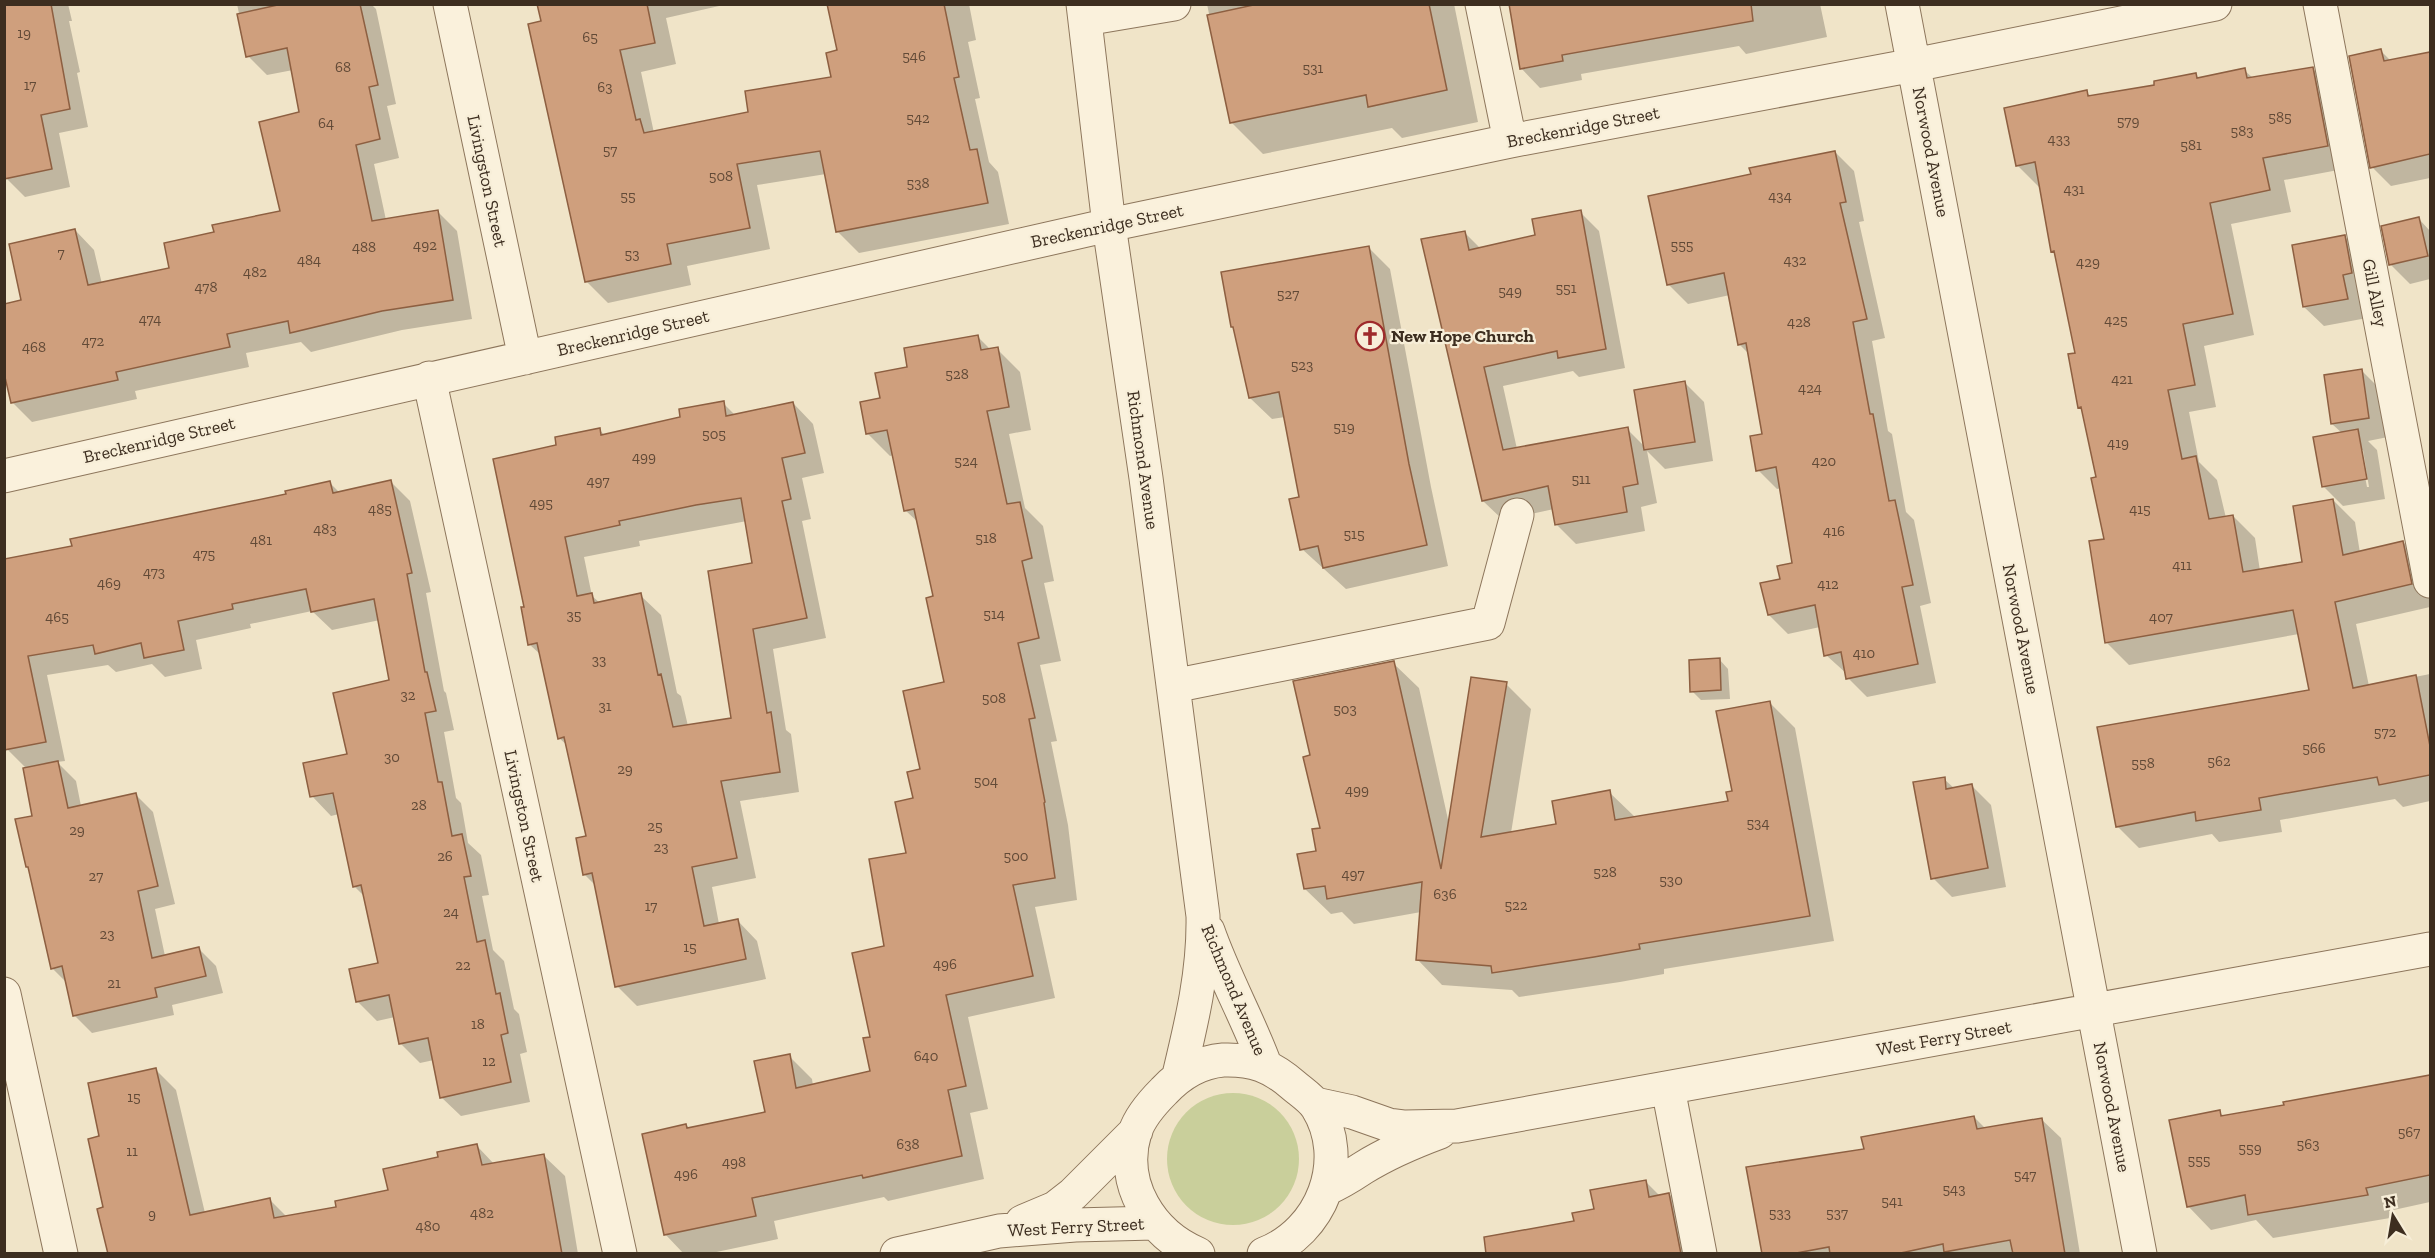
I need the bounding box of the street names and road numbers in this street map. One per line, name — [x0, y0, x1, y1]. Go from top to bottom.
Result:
street label: Norwood Avenue — [1908, 85, 1954, 219]
street label: Breckenridge Street — [1505, 101, 1662, 153]
street label: Livingston Street — [462, 113, 512, 249]
street label: Breckenridge Street — [1029, 199, 1186, 253]
street label: Gill Alley — [2358, 257, 2393, 330]
street label: Breckenridge Street — [555, 305, 711, 361]
street label: Richmond Avenue — [1122, 389, 1164, 531]
street label: Breckenridge Street — [81, 412, 237, 468]
street label: Norwood Avenue — [1998, 562, 2044, 696]
street label: Livingston Street — [499, 748, 549, 884]
street label: Richmond Avenue — [1197, 921, 1271, 1059]
street label: West Ferry Street — [1875, 1015, 2014, 1061]
street label: Norwood Avenue — [2089, 1040, 2135, 1174]
street label: West Ferry Street — [1007, 1212, 1145, 1242]

